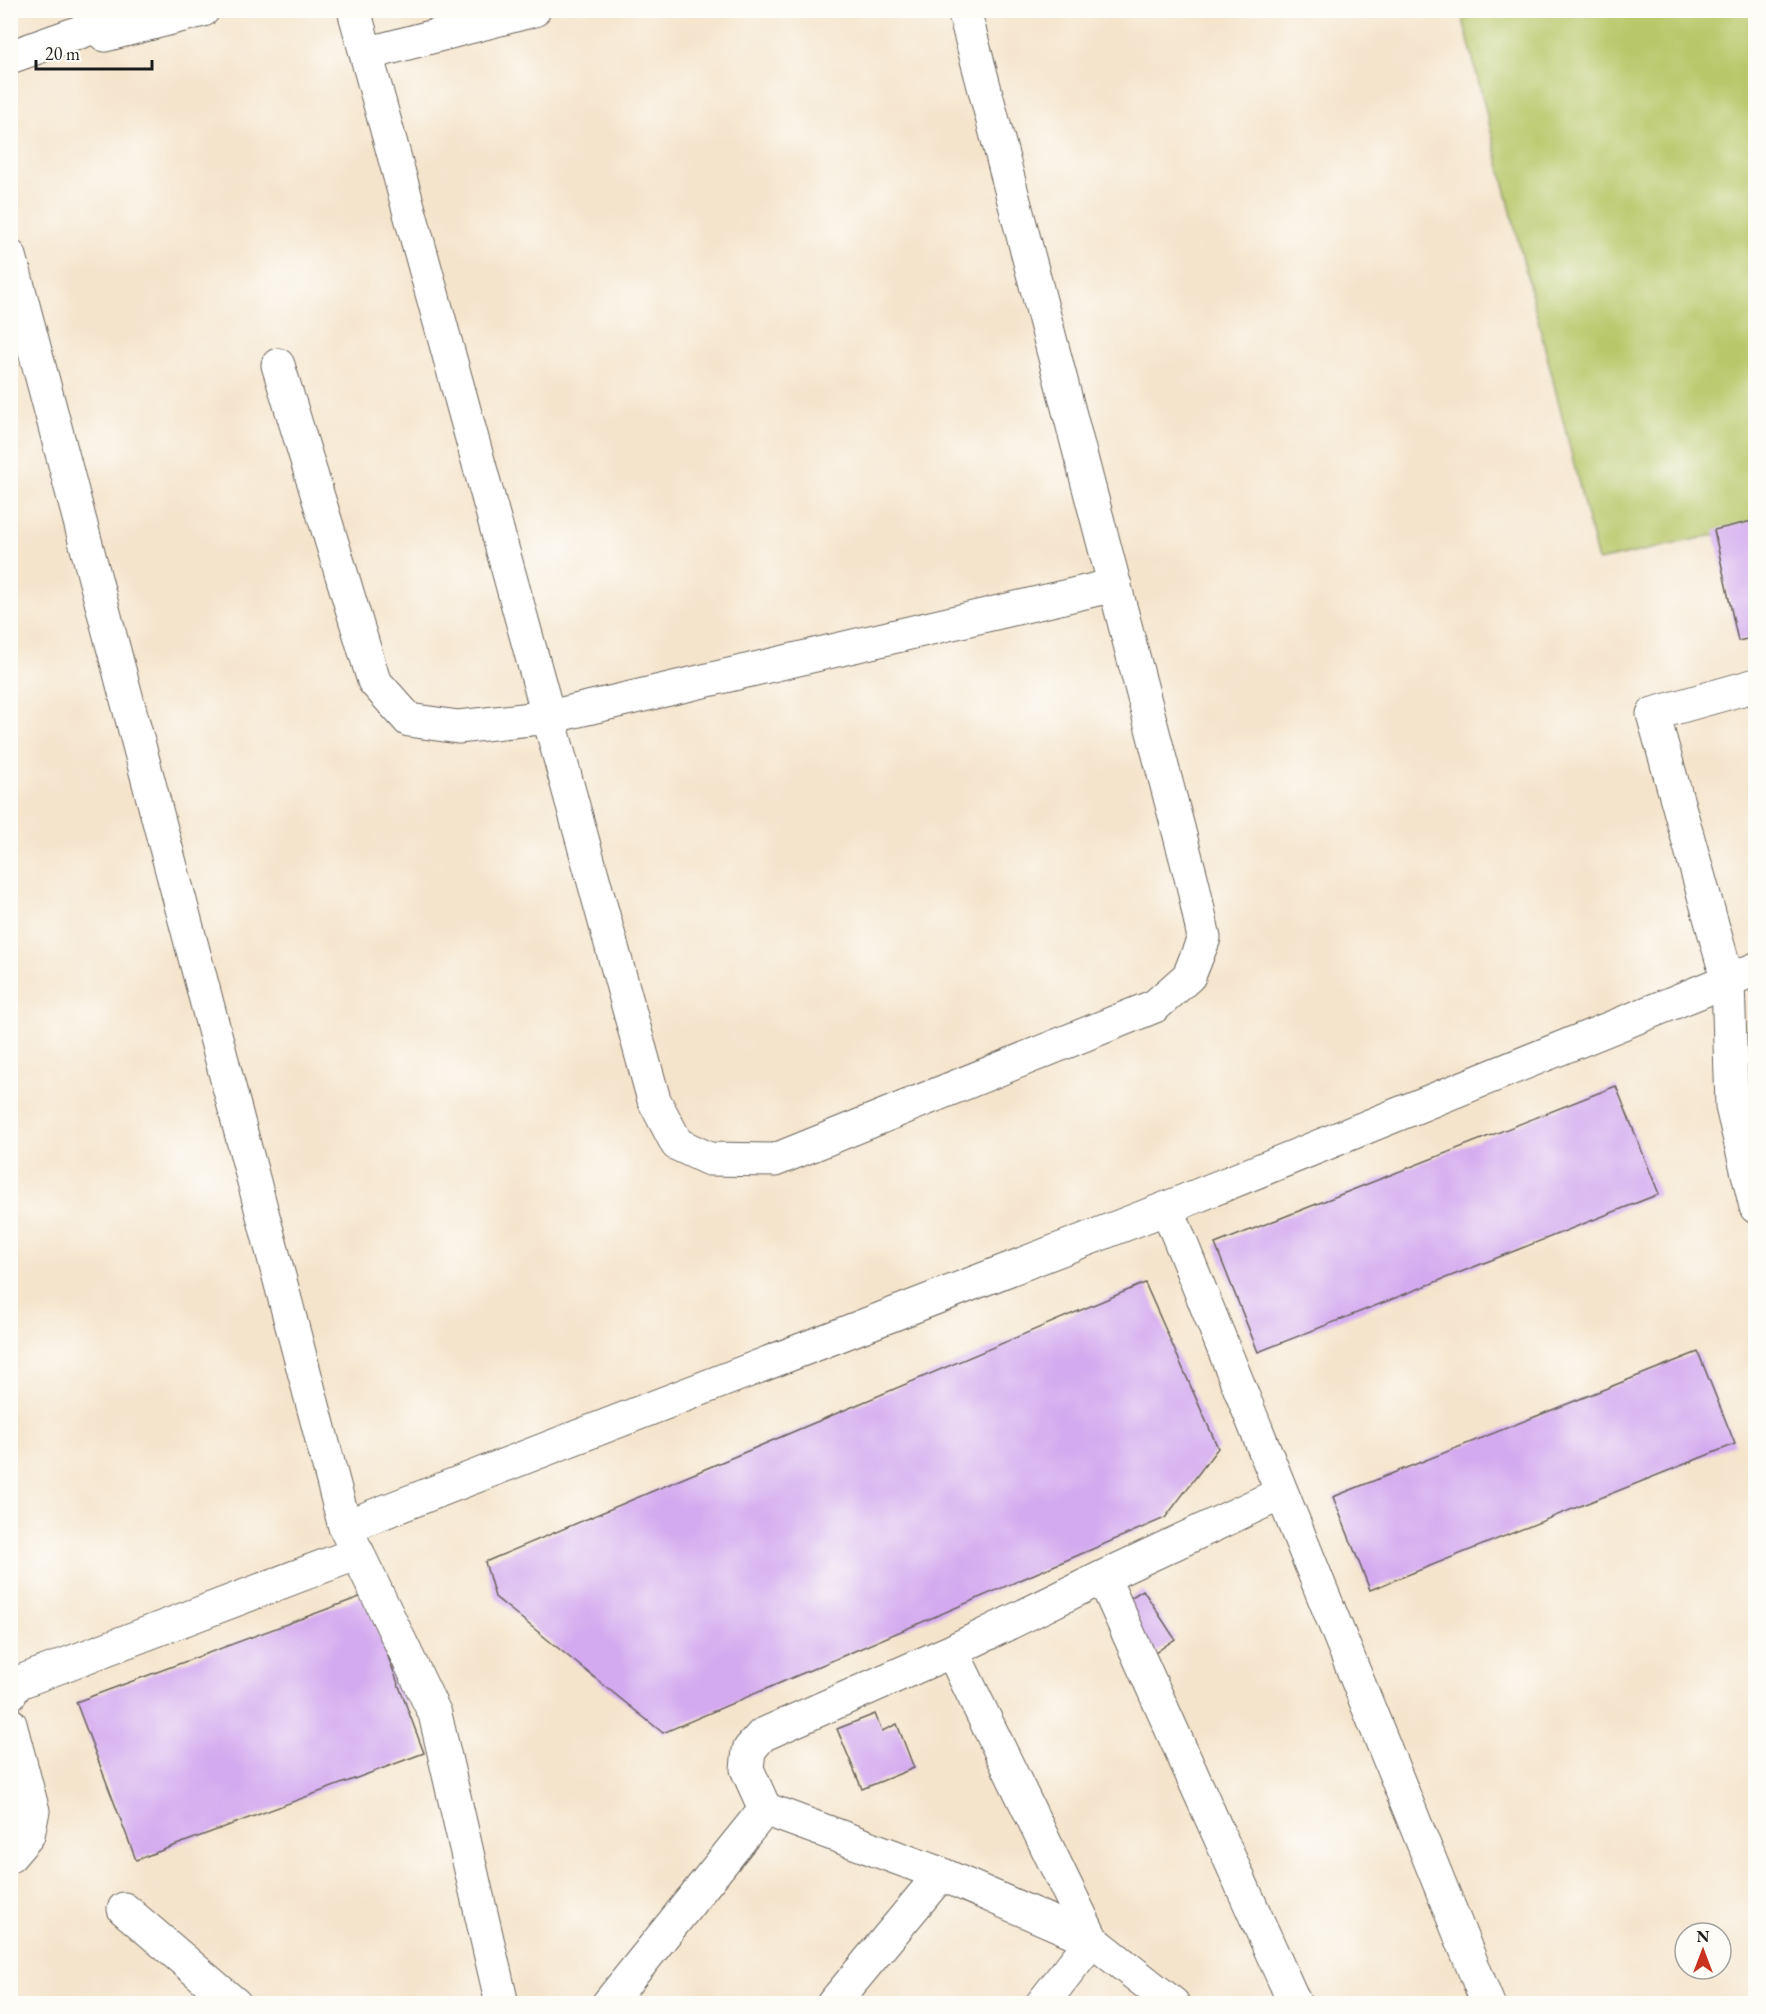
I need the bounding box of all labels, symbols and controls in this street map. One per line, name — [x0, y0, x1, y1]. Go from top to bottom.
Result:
scale bar — [36, 33, 152, 71]
text: 20 m — [45, 42, 80, 65]
north arrow — [1673, 1921, 1733, 1981]
text: N — [1697, 1926, 1710, 1947]

